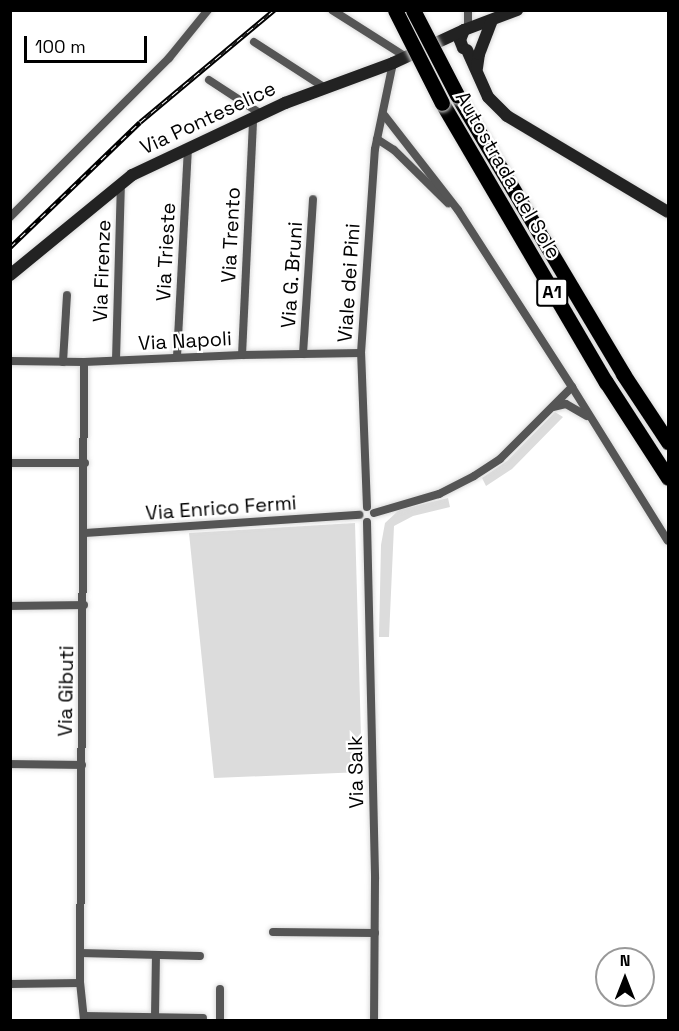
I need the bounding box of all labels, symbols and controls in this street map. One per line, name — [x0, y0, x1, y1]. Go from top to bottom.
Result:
scale bar — [27, 24, 150, 62]
text: 100 m — [35, 35, 86, 58]
street label: Via Ponteselice — [136, 76, 280, 160]
street label: Autostrada del Sole — [450, 87, 566, 263]
street label: Via Trento — [216, 186, 246, 284]
street label: Via Trieste — [151, 202, 181, 302]
street label: Via Firenze — [88, 219, 116, 323]
street label: Via G. Bruni — [276, 221, 308, 329]
street label: Viale dei Pini — [333, 223, 365, 343]
road number: A1 — [536, 277, 568, 307]
street label: Via Napoli — [138, 327, 232, 355]
street label: Via Enrico Fermi — [145, 491, 297, 525]
street label: Via Gibuti — [53, 645, 79, 737]
street label: Via Salk — [343, 735, 369, 809]
north arrow — [595, 947, 655, 1007]
text: N — [620, 950, 630, 971]

